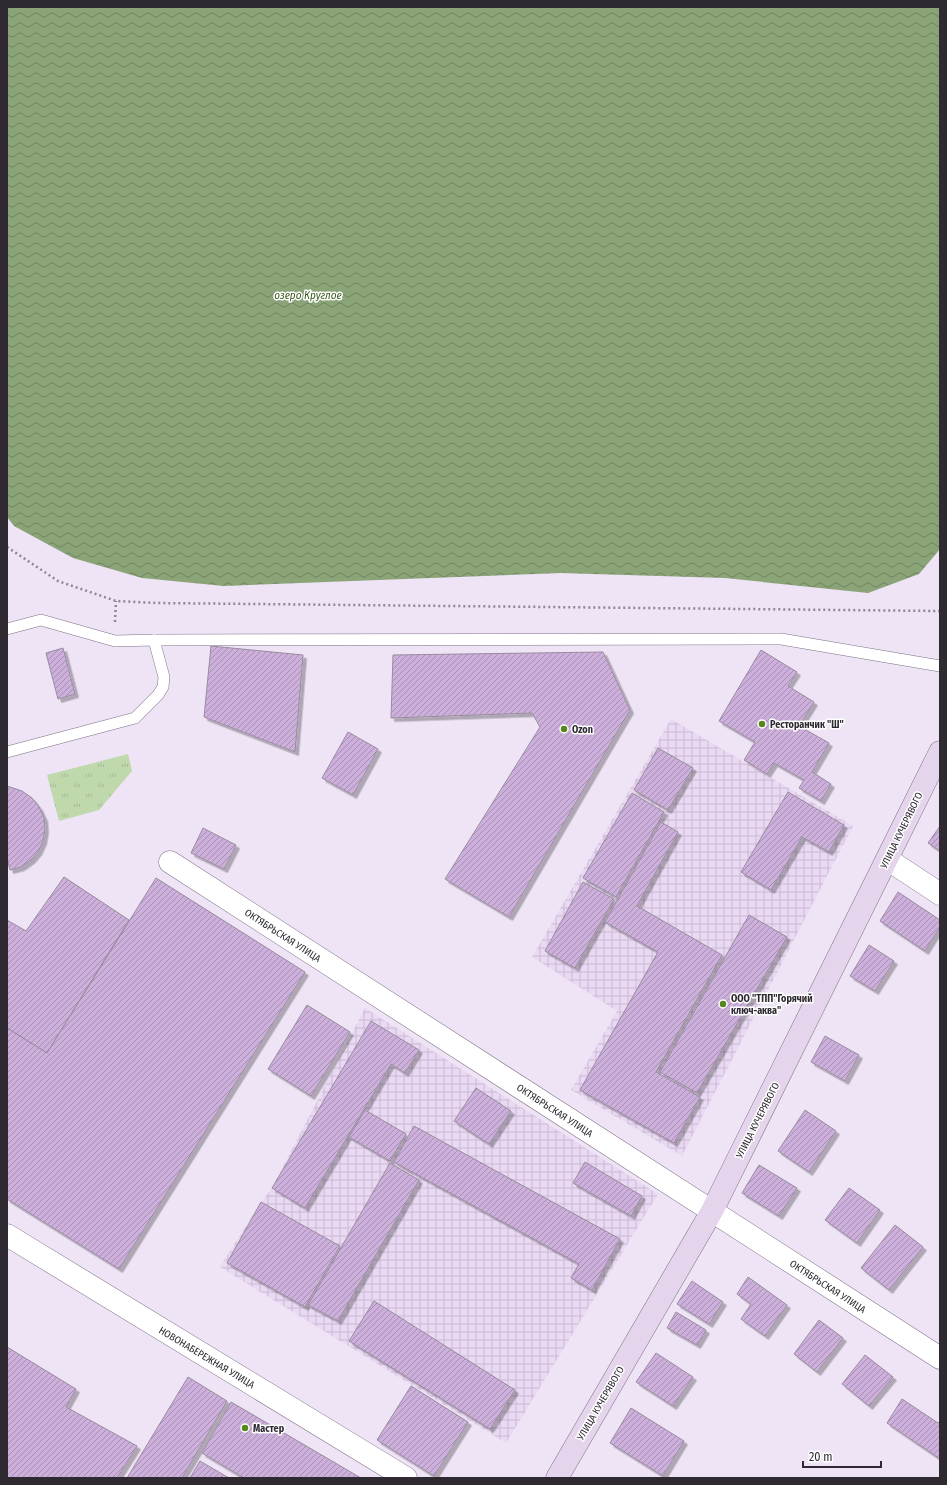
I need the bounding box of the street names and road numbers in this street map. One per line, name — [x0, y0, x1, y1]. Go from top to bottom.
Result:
street label: УЛИЦА КУЧЕРЯВОГО — [878, 790, 926, 871]
street label: ОКТЯБРЬСКАЯ УЛИЦА — [242, 907, 324, 965]
street label: УЛИЦА КУЧЕРЯВОГО — [733, 1081, 782, 1161]
street label: ОКТЯБРЬСКАЯ УЛИЦА — [514, 1082, 596, 1140]
street label: ОКТЯБРЬСКАЯ УЛИЦА — [787, 1258, 869, 1316]
street label: НОВОНАБЕРЕЖНАЯ УЛИЦА — [156, 1324, 257, 1392]
street label: УЛИЦА КУЧЕРЯВОГО — [574, 1364, 627, 1443]

